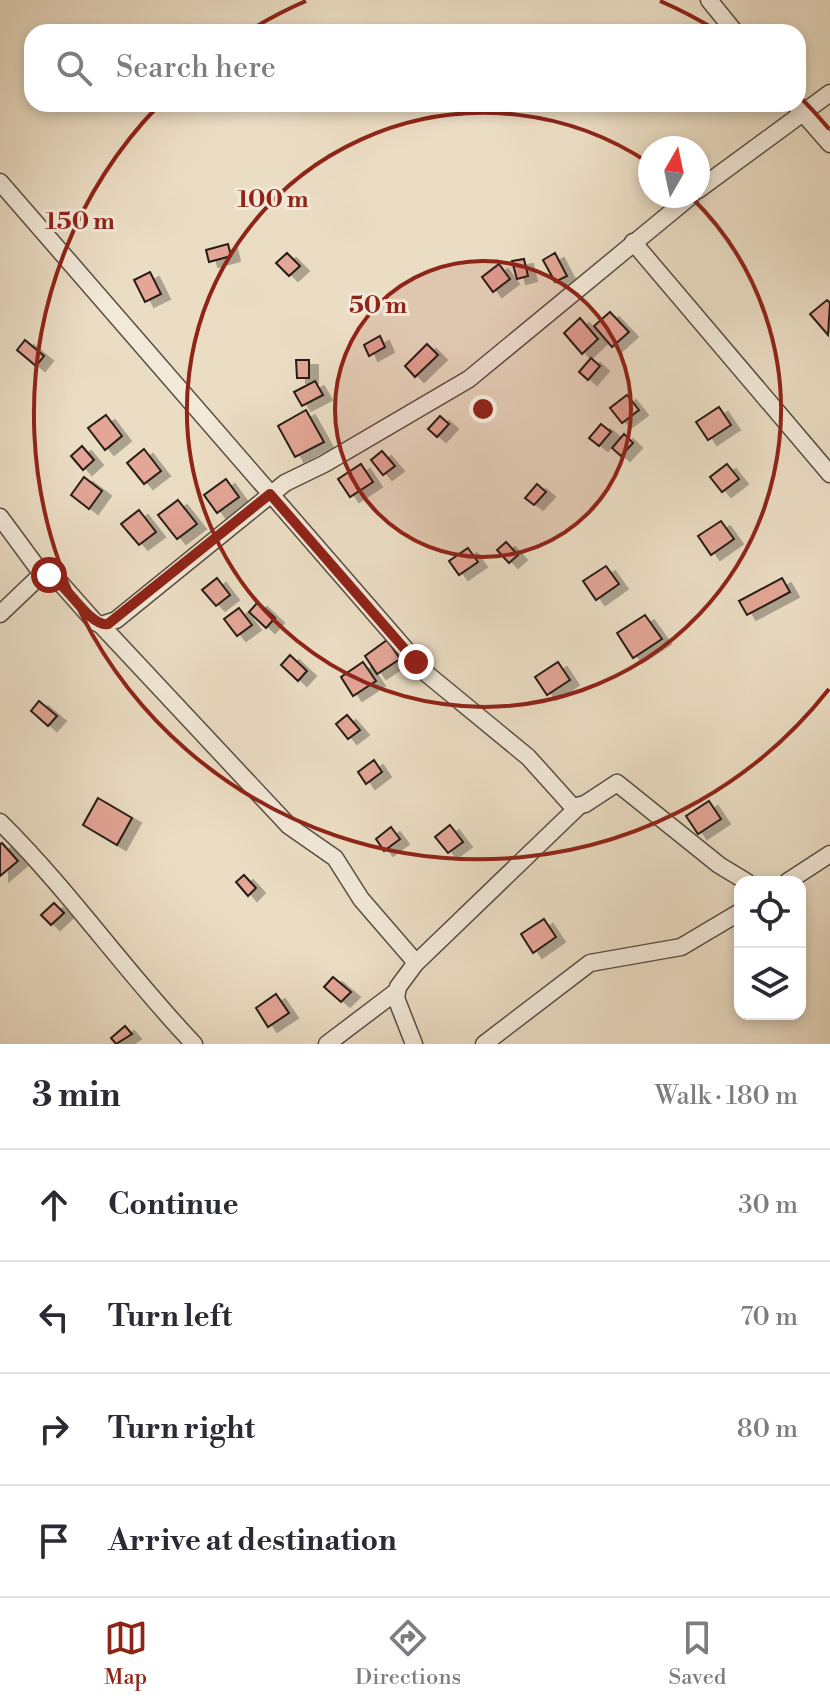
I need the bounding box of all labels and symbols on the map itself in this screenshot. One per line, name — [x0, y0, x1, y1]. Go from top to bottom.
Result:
north arrow — [638, 136, 710, 208]
text: 100 m — [237, 185, 309, 215]
text: 150 m — [45, 207, 115, 237]
text: 50 m — [349, 291, 407, 321]
centre of rings — [469, 395, 497, 423]
route start — [31, 557, 67, 593]
route end — [398, 644, 434, 680]

